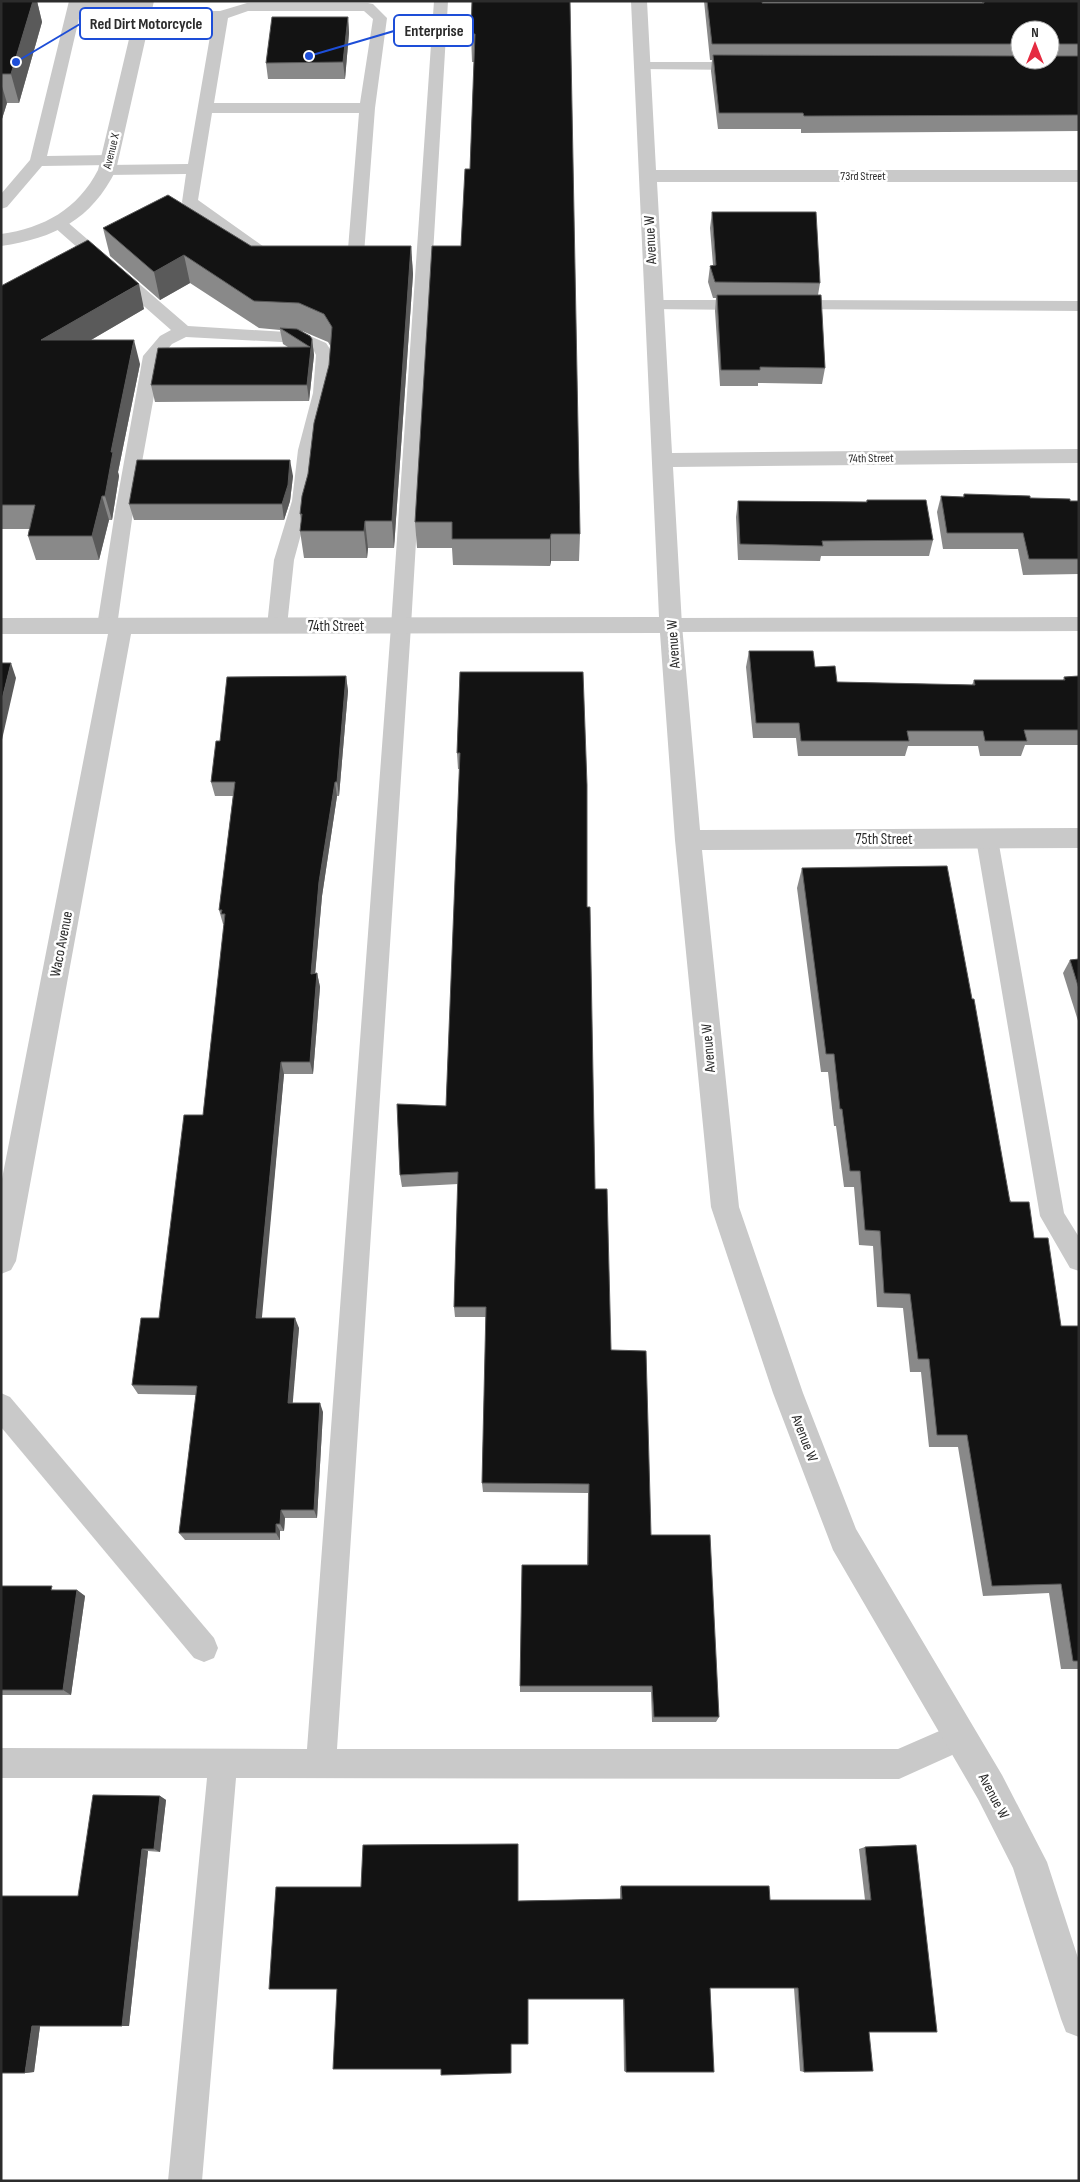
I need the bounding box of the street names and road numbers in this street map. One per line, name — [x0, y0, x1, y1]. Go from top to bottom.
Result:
street label: Avenue X — [100, 131, 123, 172]
street label: 73rd Street — [840, 169, 886, 184]
street label: Avenue W — [640, 215, 661, 266]
street label: 74th Street — [848, 451, 894, 466]
street label: 74th Street — [308, 617, 365, 636]
street label: Avenue W — [662, 619, 685, 670]
street label: 75th Street — [855, 830, 913, 849]
street label: Waco Avenue — [46, 910, 77, 978]
street label: Avenue W — [697, 1023, 720, 1074]
street label: Avenue W — [787, 1411, 822, 1465]
street label: Avenue W — [973, 1769, 1014, 1822]

